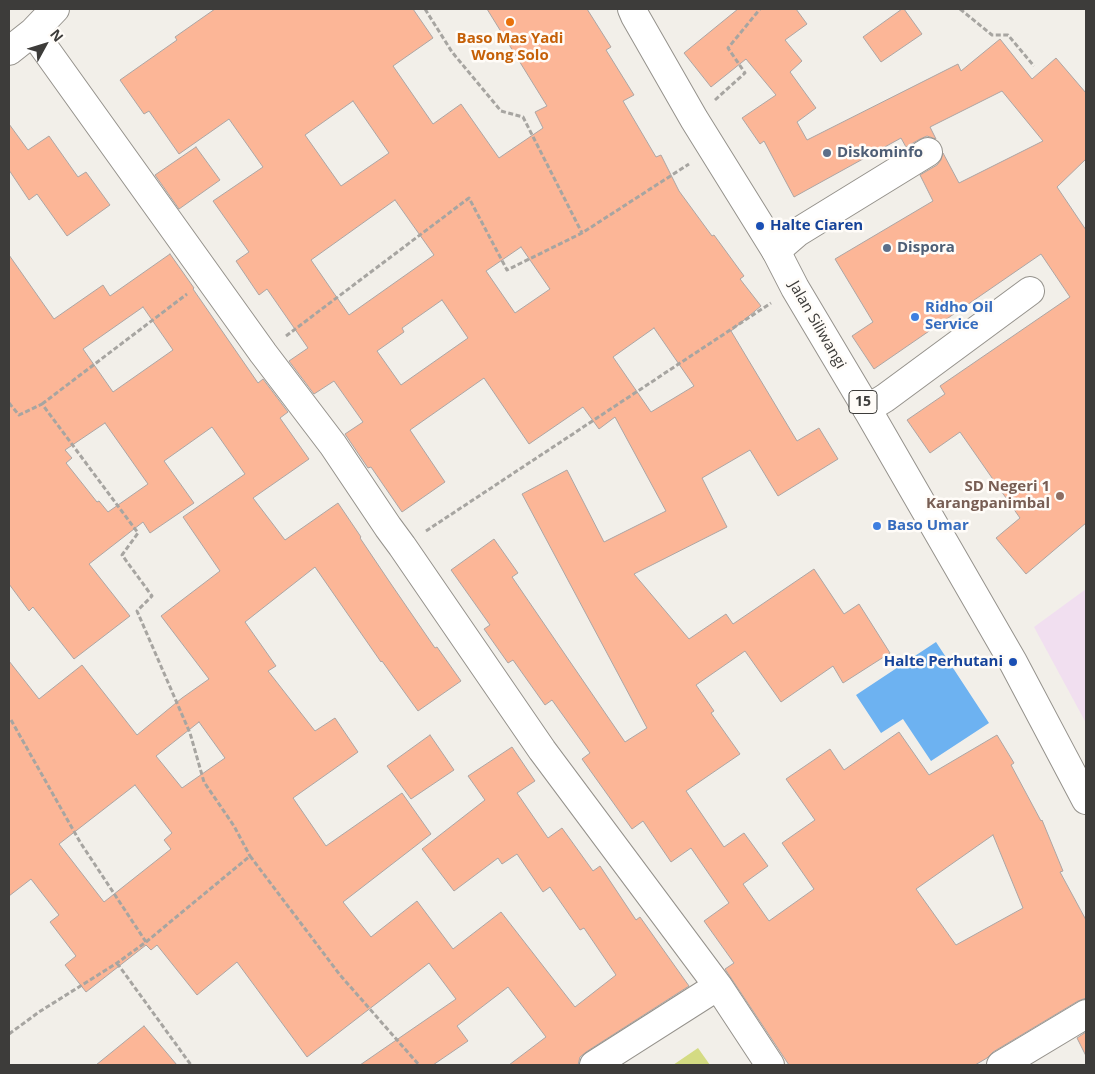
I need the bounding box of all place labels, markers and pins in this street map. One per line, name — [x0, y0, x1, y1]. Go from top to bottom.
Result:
marker: Baso Mas Yadi Wong Solo — [504, 16, 516, 28]
place label: Baso Mas Yadi Wong Solo — [457, 30, 563, 65]
place label: Diskominfo — [837, 144, 923, 162]
marker: Diskominfo — [821, 147, 833, 159]
place label: Halte Ciaren — [770, 217, 863, 235]
marker: Halte Ciaren — [754, 220, 766, 232]
place label: Dispora — [897, 239, 955, 257]
marker: Dispora — [881, 242, 893, 254]
place label: Ridho Oil Service — [925, 299, 993, 334]
marker: Ridho Oil Service — [909, 311, 921, 323]
place label: SD Negeri 1 Karangpanimbal — [926, 478, 1050, 513]
marker: SD Negeri 1 Karangpanimbal — [1054, 490, 1066, 502]
place label: Baso Umar — [887, 517, 969, 535]
marker: Baso Umar — [871, 520, 883, 532]
place label: Halte Perhutani — [884, 653, 1003, 671]
marker: Halte Perhutani — [1007, 656, 1019, 668]

